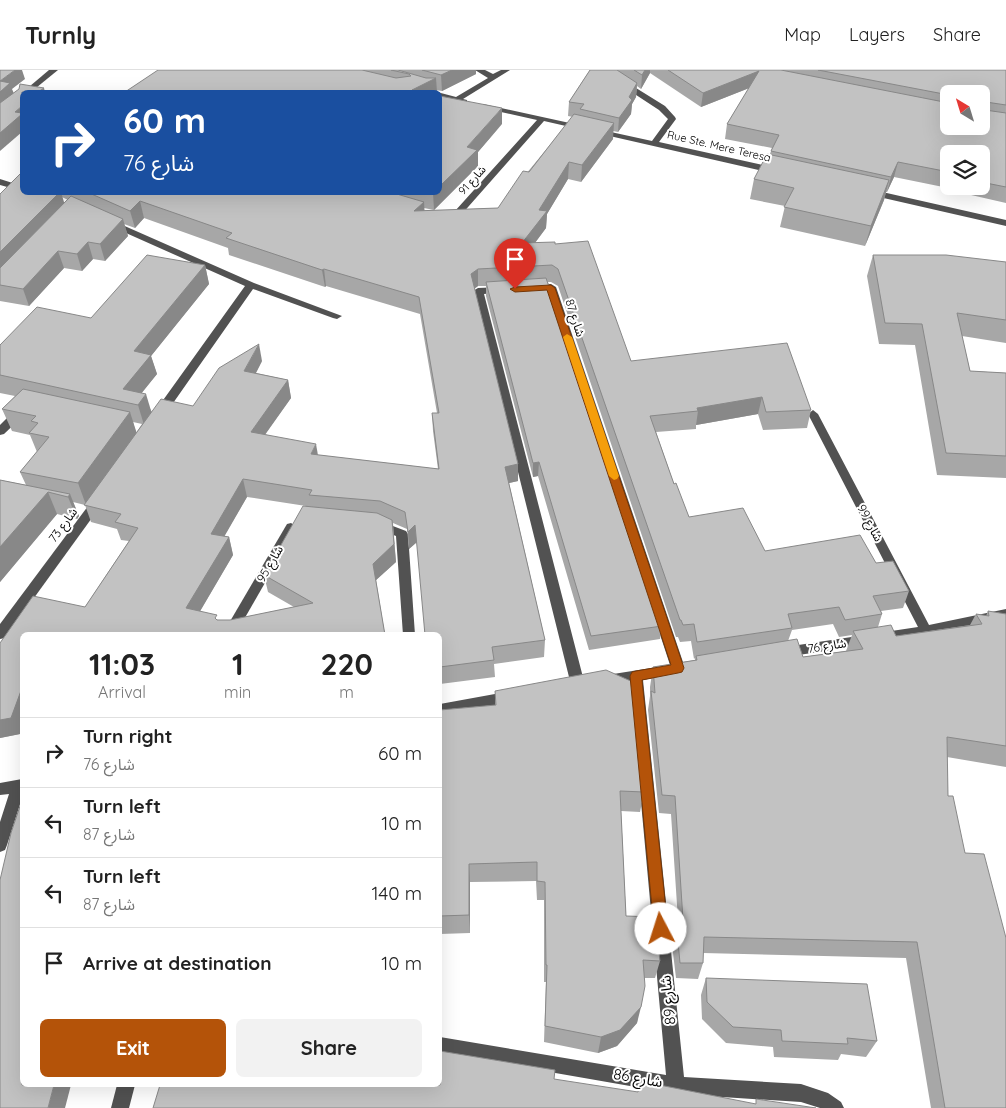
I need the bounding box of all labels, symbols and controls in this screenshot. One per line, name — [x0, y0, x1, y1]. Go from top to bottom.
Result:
text: Turnly — [25, 20, 96, 50]
text: Map — [784, 23, 821, 46]
text: Layers — [849, 23, 905, 46]
text: Share — [933, 23, 981, 46]
north arrow — [940, 85, 990, 135]
map controls — [940, 85, 990, 195]
text: 60 m — [123, 98, 206, 142]
icon: right — [40, 110, 105, 175]
street label: Rue Ste. Mere Teresa — [666, 127, 772, 165]
button: layers — [940, 145, 990, 195]
text: شارع 76 — [123, 149, 194, 177]
street label: شارع 91 — [455, 162, 490, 198]
pin — [494, 238, 536, 289]
icon: arrive — [501, 245, 529, 273]
street label: شارع 87 — [560, 297, 589, 339]
street label: شارع 99 — [853, 502, 886, 545]
street label: شارع 73 — [45, 504, 82, 546]
street label: شارع 95 — [253, 543, 288, 586]
street label: شارع 76 — [807, 635, 848, 658]
text: 11:03 — [89, 645, 155, 683]
text: 1 — [232, 645, 244, 683]
text: 220 — [320, 645, 373, 683]
text: Arrival — [98, 682, 146, 702]
text: min — [224, 682, 251, 702]
text: m — [339, 682, 354, 702]
text: Turn right — [83, 724, 172, 748]
icon: right — [40, 739, 68, 767]
text: 60 m — [378, 741, 422, 765]
text: شارع 76 — [83, 754, 135, 774]
text: Turn left — [83, 794, 161, 818]
icon: left — [40, 809, 68, 837]
text: 10 m — [381, 811, 422, 835]
text: شارع 87 — [83, 824, 135, 844]
text: Turn left — [83, 864, 161, 888]
icon: left — [40, 879, 68, 907]
text: 140 m — [371, 881, 422, 905]
text: شارع 87 — [83, 894, 135, 914]
position arrow — [634, 902, 686, 954]
icon: arrive — [40, 949, 68, 977]
text: Arrive at destination — [83, 951, 272, 975]
text: 10 m — [381, 951, 422, 975]
street label: شارع 89 — [655, 974, 683, 1026]
button: Exit — [40, 1019, 226, 1077]
button: Share — [236, 1019, 422, 1077]
street label: شارع 86 — [612, 1064, 664, 1094]

